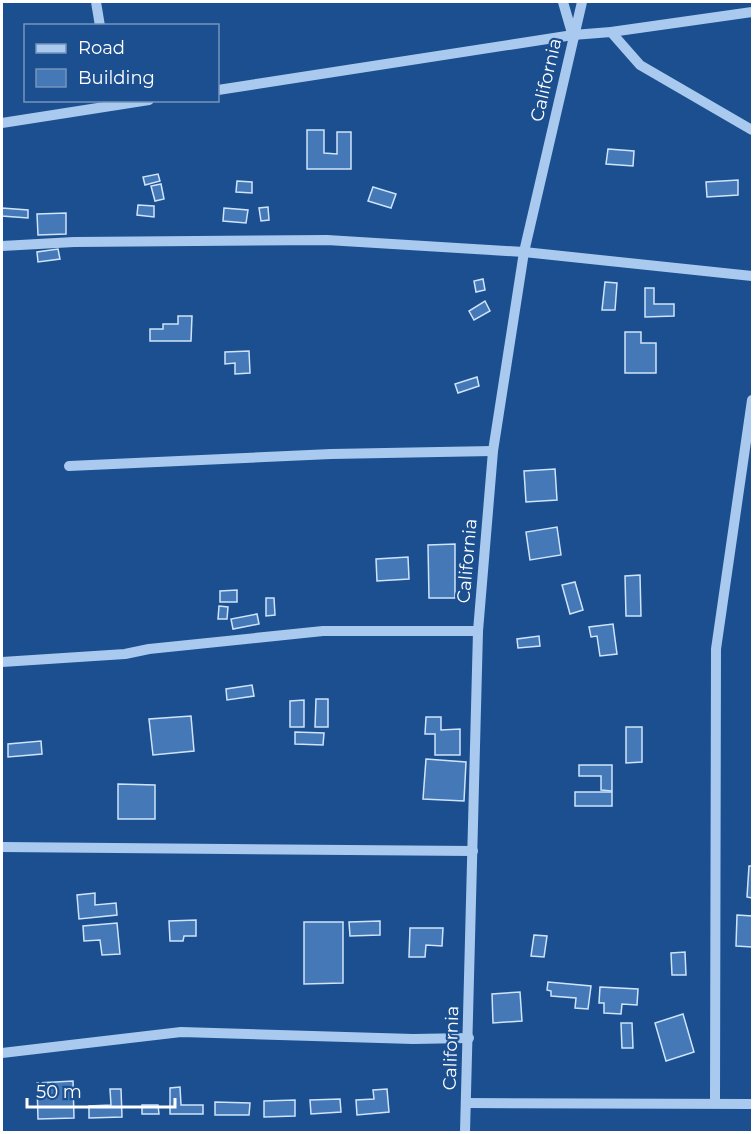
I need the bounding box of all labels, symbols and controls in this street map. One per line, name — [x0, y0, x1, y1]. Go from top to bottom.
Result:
legend — [24, 24, 219, 102]
street label: California — [526, 36, 566, 124]
text: Road — [78, 37, 125, 59]
text: Building — [78, 67, 155, 89]
street label: California — [452, 518, 482, 604]
street label: California — [439, 1005, 463, 1091]
scale bar — [27, 1071, 176, 1109]
text: 50 m — [36, 1081, 82, 1103]

